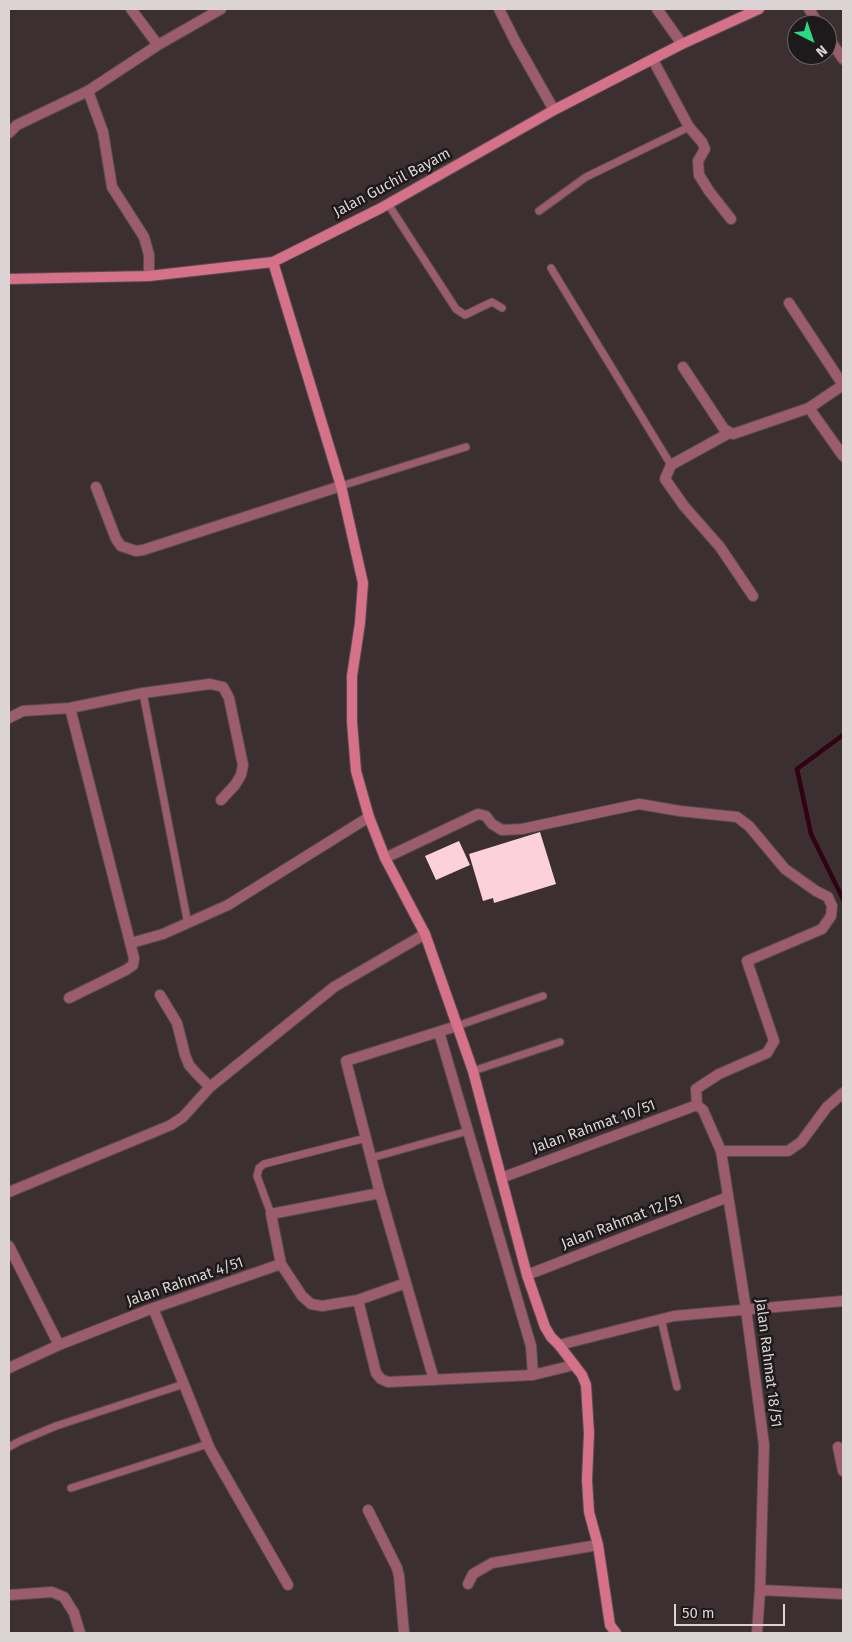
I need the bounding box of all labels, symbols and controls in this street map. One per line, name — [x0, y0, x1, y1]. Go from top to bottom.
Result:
north arrow — [787, 15, 837, 65]
text: N — [812, 41, 831, 60]
street label: Jalan Guchil Bayam — [330, 145, 454, 221]
street label: Jalan Rahmat 10/51 — [530, 1096, 658, 1158]
street label: Jalan Rahmat 12/51 — [559, 1191, 685, 1253]
street label: Jalan Rahmat 4/51 — [124, 1254, 246, 1310]
street label: Jalan Rahmat 18/51 — [751, 1298, 785, 1428]
scale bar — [677, 1594, 788, 1626]
text: 50 m — [682, 1604, 715, 1622]

